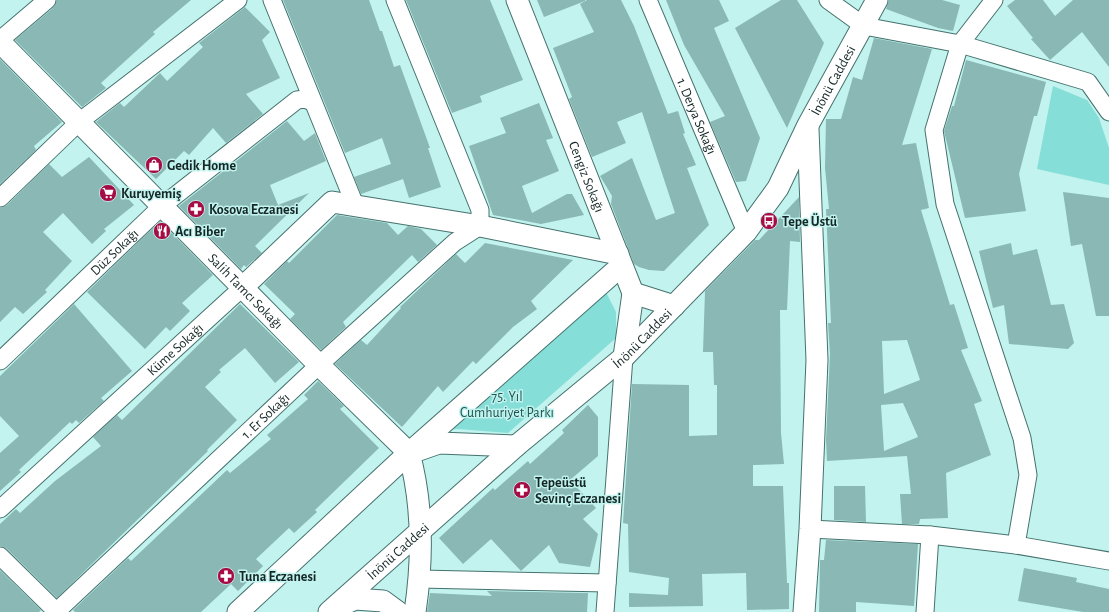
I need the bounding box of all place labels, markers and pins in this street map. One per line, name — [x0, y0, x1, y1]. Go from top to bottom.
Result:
shop icon: Gedik Home — [144, 155, 164, 175]
place label: Gedik Home — [167, 159, 236, 173]
supermarket icon: Kuruyemiş — [98, 183, 118, 203]
place label: Kuruyemiş — [121, 187, 181, 201]
pharmacy icon: Kosova Eczanesi — [186, 199, 206, 219]
place label: Kosova Eczanesi — [209, 203, 299, 217]
bus stop icon: Tepe Üstü — [759, 211, 779, 231]
place label: Tepe Üstü — [782, 213, 838, 229]
restaurant icon: Acı Biber — [152, 221, 172, 241]
place label: Acı Biber — [175, 225, 225, 239]
place label: Tepeüstü Sevinç Eczanesi — [535, 476, 621, 506]
pharmacy icon: Tepeüstü Sevinç Eczanesi — [512, 480, 532, 500]
pharmacy icon: Tuna Eczanesi — [216, 566, 236, 586]
place label: Tuna Eczanesi — [239, 570, 316, 584]

